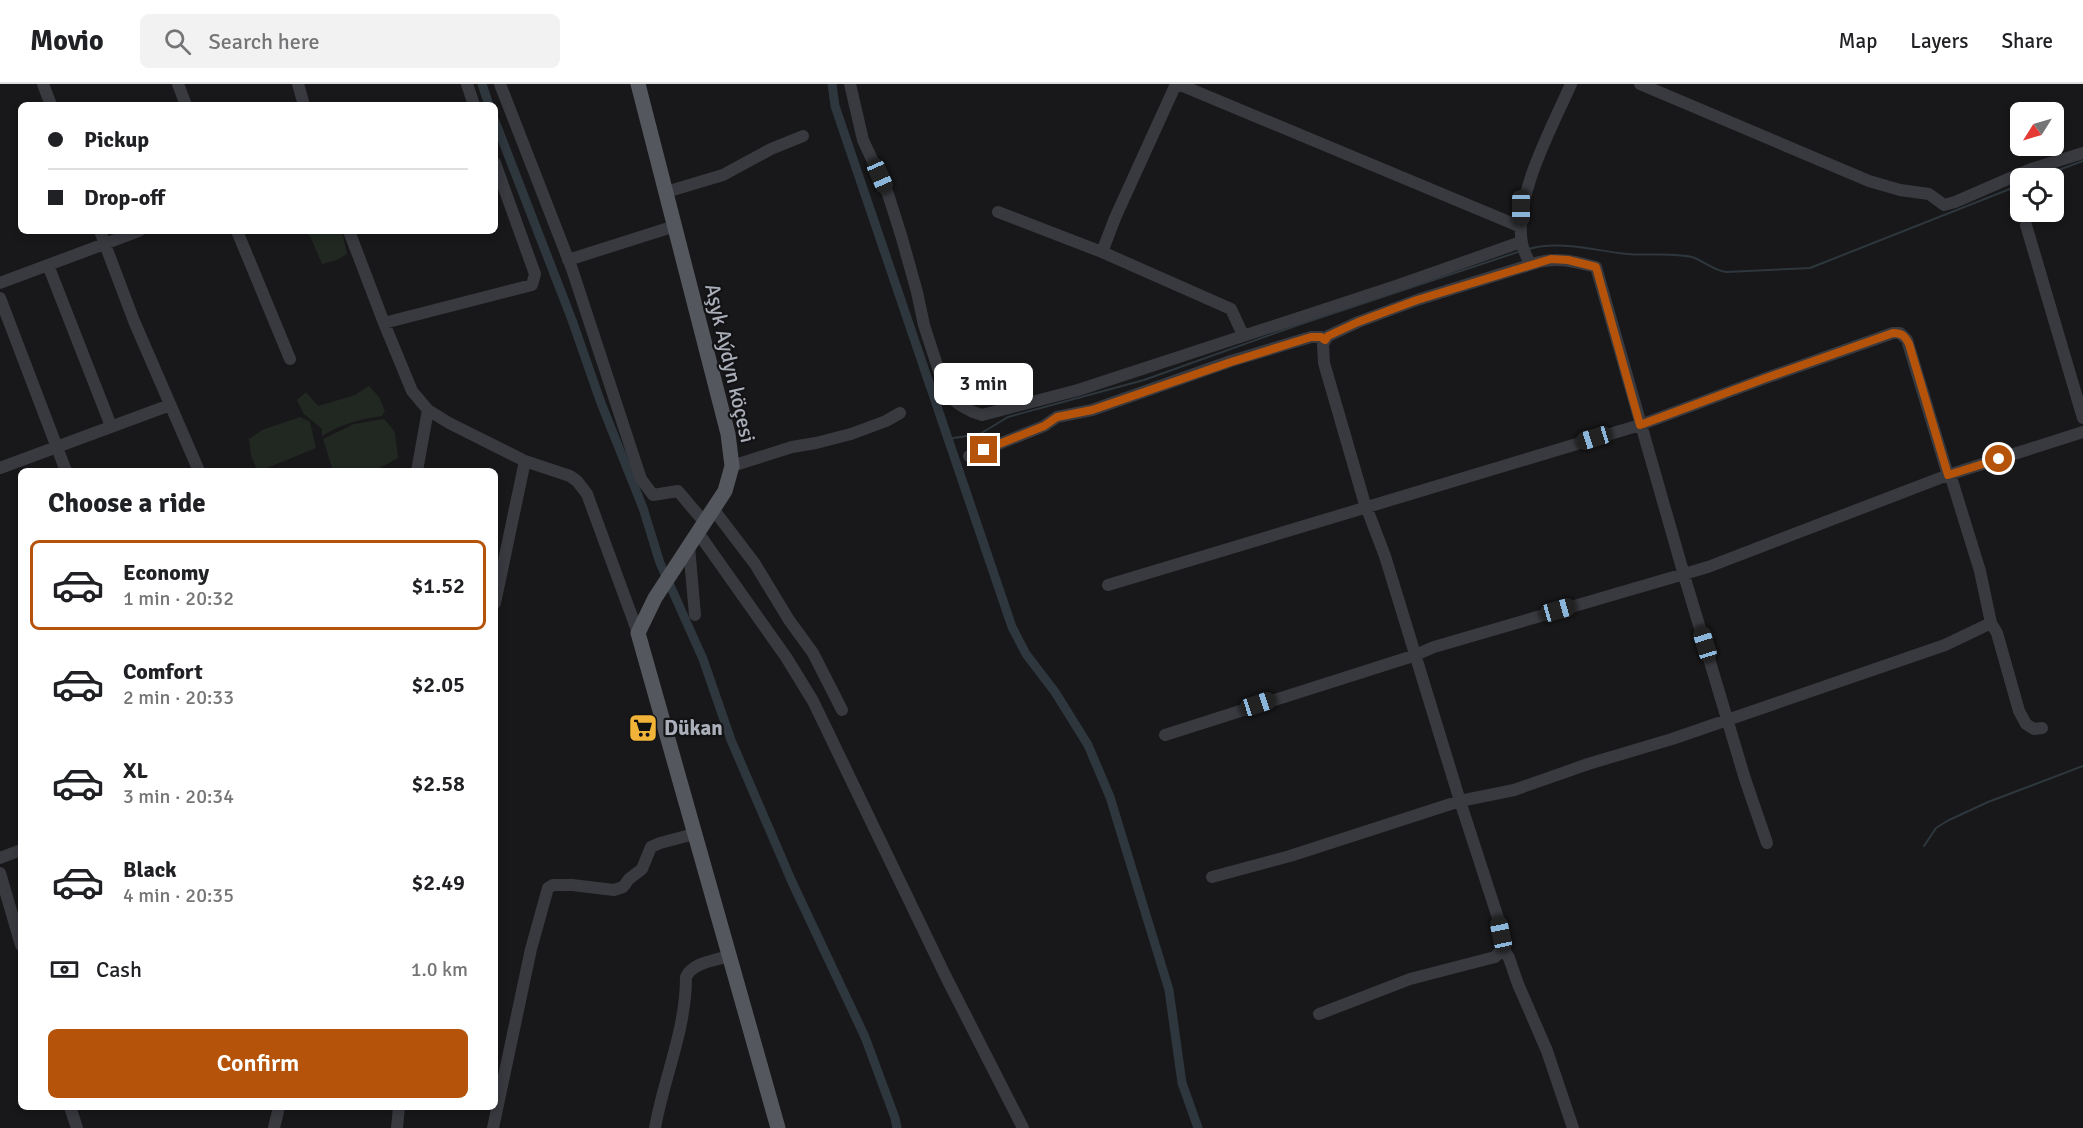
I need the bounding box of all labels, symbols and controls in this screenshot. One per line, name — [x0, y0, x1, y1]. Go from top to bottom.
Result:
search box — [140, 14, 560, 68]
text: Movio — [30, 24, 104, 58]
icon: search — [161, 25, 194, 58]
text: Search here — [209, 28, 320, 55]
text: Map — [1839, 28, 1877, 54]
text: Layers — [1910, 28, 1968, 54]
text: Share — [2001, 28, 2053, 54]
north arrow — [2010, 102, 2064, 156]
map controls — [2010, 102, 2064, 222]
text: Pickup — [84, 126, 149, 153]
car — [864, 156, 896, 196]
button: locate — [2010, 168, 2064, 222]
text: Drop-off — [84, 184, 165, 211]
car — [1512, 190, 1530, 226]
street label: Aşyk Aýdyn köçesi — [699, 281, 761, 445]
callout: 3 min — [934, 363, 1034, 405]
text: 3 min — [960, 371, 1007, 396]
car — [1574, 424, 1614, 452]
route end — [970, 436, 997, 463]
route start — [1985, 445, 2012, 472]
text: Choose a ride — [48, 487, 206, 520]
icon: car — [51, 558, 105, 612]
text: Economy — [123, 559, 209, 586]
text: $1.52 — [411, 572, 465, 599]
text: 1 min · 20:32 — [123, 586, 234, 611]
car — [1538, 596, 1578, 624]
car — [1691, 624, 1719, 664]
icon: car — [51, 657, 105, 711]
text: Comfort — [123, 658, 203, 685]
text: $2.05 — [411, 671, 465, 698]
text: 2 min · 20:33 — [123, 685, 234, 710]
car — [1238, 690, 1278, 718]
supermarket icon: Dükan — [627, 712, 659, 744]
place label: Dükan — [664, 715, 723, 741]
icon: car — [51, 756, 105, 810]
text: XL — [123, 757, 148, 784]
text: $2.58 — [411, 770, 465, 797]
text: 3 min · 20:34 — [123, 784, 234, 809]
icon: car — [51, 855, 105, 909]
text: Black — [123, 856, 177, 883]
text: $2.49 — [411, 869, 465, 896]
text: 4 min · 20:35 — [123, 883, 234, 908]
car — [1488, 915, 1514, 953]
icon: cash — [48, 953, 81, 986]
text: Cash — [96, 956, 142, 983]
text: 1.0 km — [411, 957, 468, 982]
button: Confirm — [48, 1029, 468, 1098]

